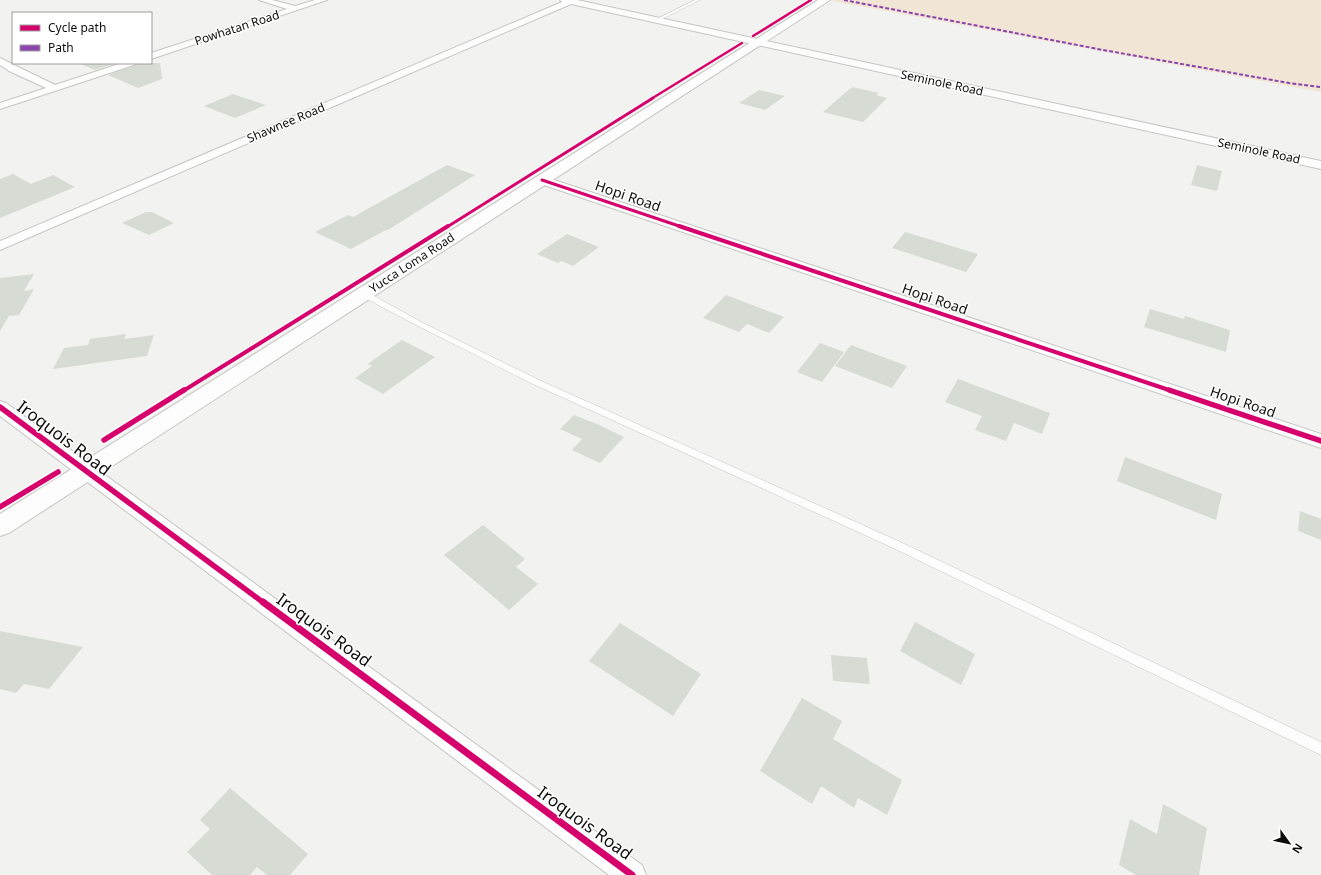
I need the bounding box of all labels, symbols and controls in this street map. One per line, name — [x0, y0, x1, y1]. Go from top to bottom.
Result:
street label: Powhatan Road — [192, 6, 281, 49]
legend — [12, 12, 152, 64]
text: Cycle path — [48, 19, 106, 36]
text: Path — [48, 39, 74, 56]
street label: Seminole Road — [899, 65, 985, 100]
street label: Shawnee Road — [244, 98, 327, 147]
street label: Seminole Road — [1216, 133, 1302, 168]
street label: Hopi Road — [593, 175, 664, 216]
street label: Yucca Loma Road — [366, 229, 458, 297]
street label: Hopi Road — [900, 278, 971, 319]
street label: Hopi Road — [1208, 381, 1279, 422]
street label: Iroquois Road — [13, 395, 116, 480]
street label: Iroquois Road — [272, 587, 376, 672]
street label: Iroquois Road — [533, 780, 637, 865]
north arrow — [1269, 823, 1309, 863]
text: N — [1289, 841, 1307, 857]

